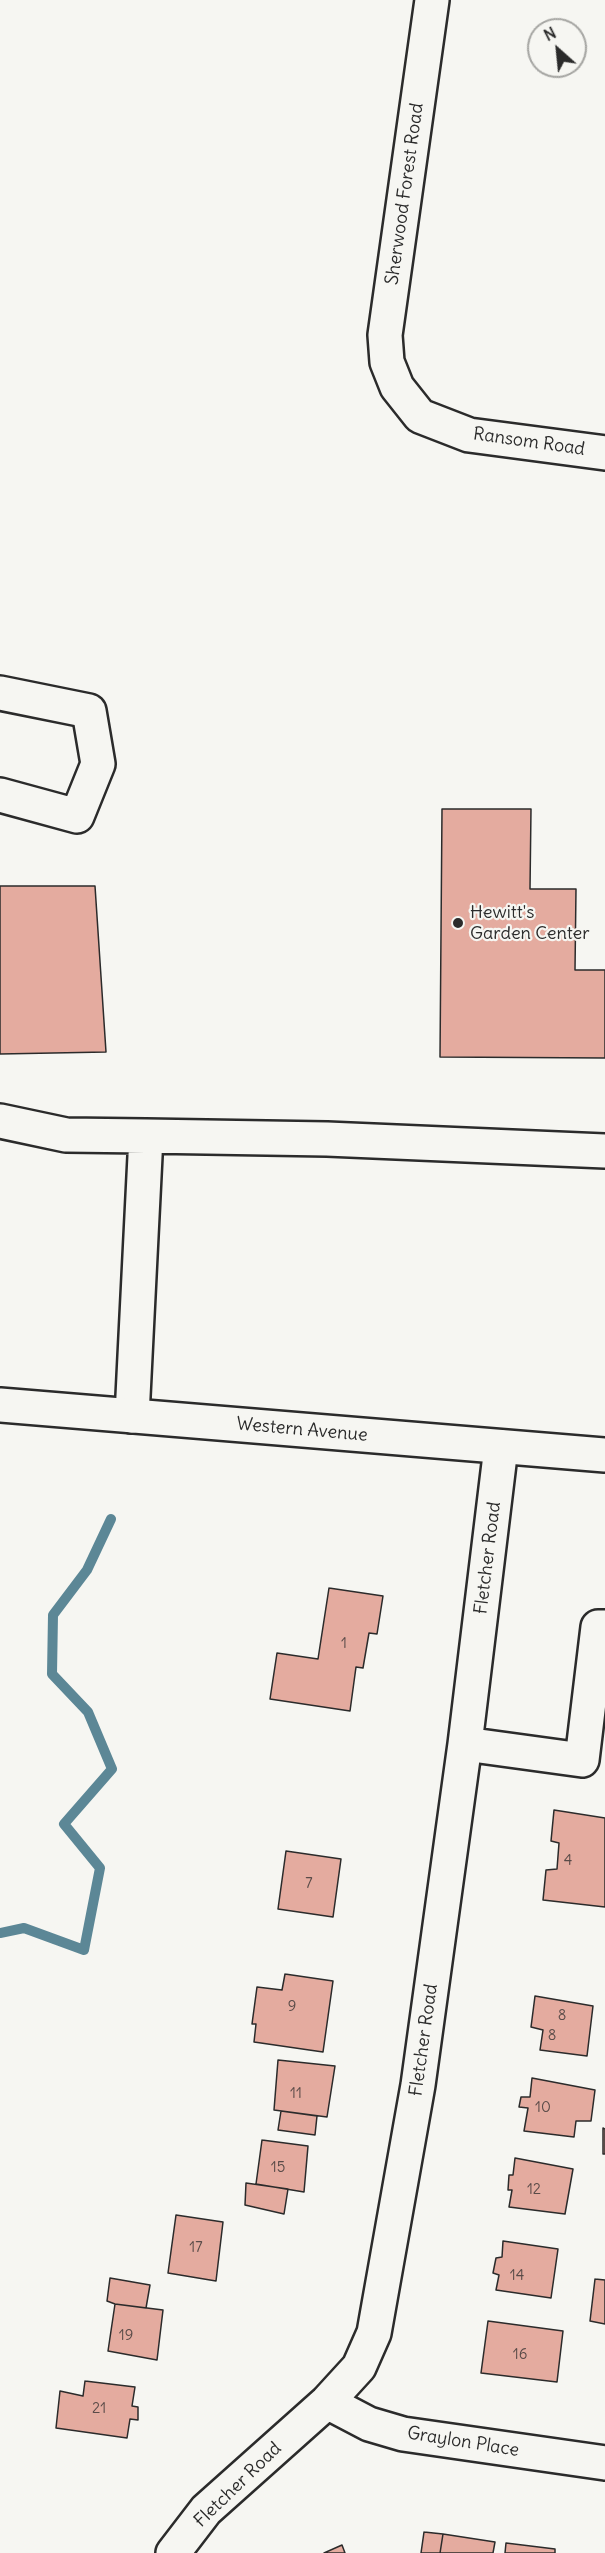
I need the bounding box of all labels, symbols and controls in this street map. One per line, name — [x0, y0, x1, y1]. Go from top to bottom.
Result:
north arrow — [527, 18, 587, 78]
text: N — [540, 22, 559, 45]
street label: Sherwood Forest Road — [382, 102, 428, 286]
street label: Ransom Road — [472, 423, 586, 461]
place label: Hewitt's Garden Center — [470, 902, 590, 944]
marker: Hewitt's Garden Center — [451, 916, 465, 930]
street label: Western Avenue — [236, 1414, 368, 1446]
street label: Fletcher Road — [470, 1501, 506, 1615]
house number: 1 — [341, 1635, 347, 1653]
house number: 4 — [564, 1852, 572, 1870]
house number: 7 — [305, 1875, 313, 1893]
street label: Fletcher Road — [405, 1983, 443, 2097]
house number: 9 — [288, 1998, 296, 2016]
house number: 8 — [558, 2007, 566, 2025]
house number: 8 — [548, 2027, 556, 2045]
house number: 11 — [290, 2085, 302, 2103]
house number: 10 — [535, 2099, 551, 2117]
house number: 15 — [271, 2159, 285, 2177]
house number: 12 — [527, 2181, 541, 2199]
house number: 17 — [189, 2239, 203, 2257]
house number: 14 — [510, 2267, 524, 2285]
house number: 19 — [119, 2327, 133, 2345]
house number: 16 — [513, 2346, 527, 2364]
house number: 21 — [92, 2400, 106, 2418]
street label: Graylon Place — [406, 2422, 520, 2462]
street label: Fletcher Road — [190, 2438, 286, 2532]

